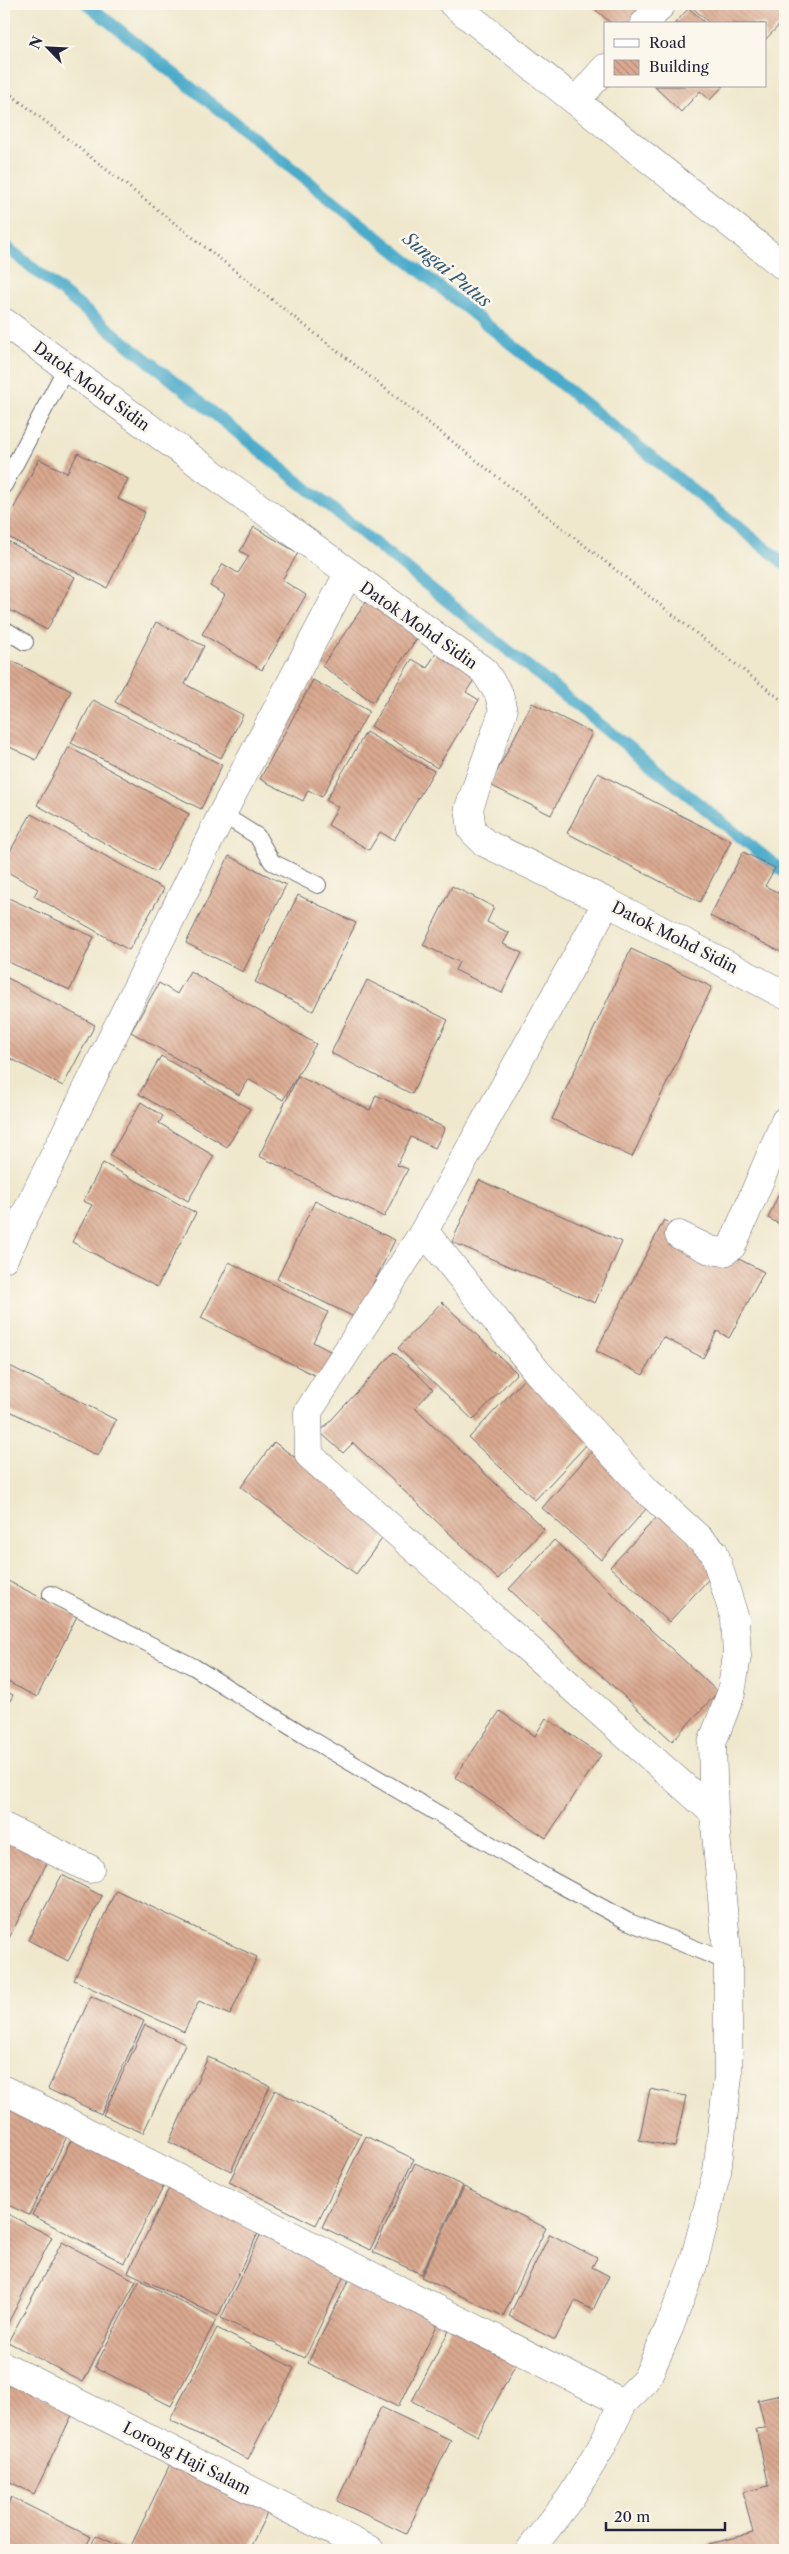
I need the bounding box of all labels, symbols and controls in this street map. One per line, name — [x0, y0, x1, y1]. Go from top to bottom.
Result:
north arrow — [22, 22, 72, 72]
legend — [604, 22, 766, 88]
text: N — [25, 33, 47, 52]
text: Road — [649, 33, 686, 52]
text: Building — [649, 57, 709, 76]
water label: Sungai Putus — [398, 227, 496, 312]
street label: Datok Mohd Sidin — [30, 337, 154, 435]
street label: Datok Mohd Sidin — [356, 577, 482, 673]
street label: Datok Mohd Sidin — [609, 897, 741, 977]
street label: Lorong Haji Salam — [120, 2417, 254, 2499]
scale bar — [606, 2499, 725, 2531]
text: 20 m — [614, 2507, 650, 2526]

